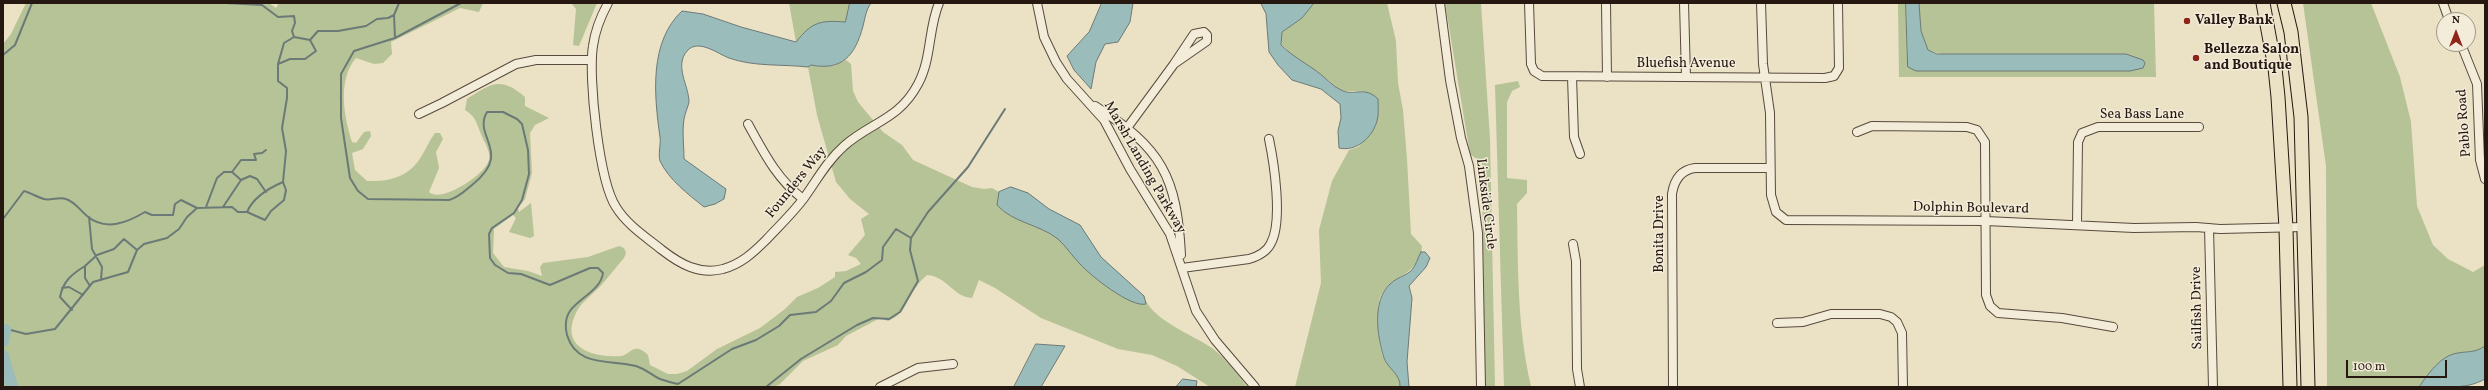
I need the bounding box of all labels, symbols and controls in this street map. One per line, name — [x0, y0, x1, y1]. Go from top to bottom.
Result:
north arrow — [2436, 12, 2476, 52]
place label: Valley Bank — [2195, 13, 2273, 29]
text: N — [2452, 13, 2460, 28]
marker: Valley Bank — [2182, 16, 2192, 26]
place label: Bellezza Salon and Boutique — [2204, 42, 2299, 74]
marker: Bellezza Salon and Boutique — [2191, 53, 2201, 63]
street label: Bluefish Avenue — [1636, 56, 1736, 72]
street label: Pablo Road — [2454, 88, 2476, 158]
street label: Marsh Landing Parkway — [1099, 99, 1189, 237]
street label: Sea Bass Lane — [2100, 107, 2184, 123]
street label: Founders Way — [763, 144, 831, 222]
street label: Linkside Circle — [1471, 158, 1499, 250]
street label: Bonita Drive — [1652, 195, 1668, 273]
street label: Dolphin Boulevard — [1913, 200, 2029, 218]
street label: Sailfish Drive — [2189, 266, 2207, 350]
scale bar — [2348, 352, 2449, 378]
text: 100 m — [2353, 359, 2385, 375]

